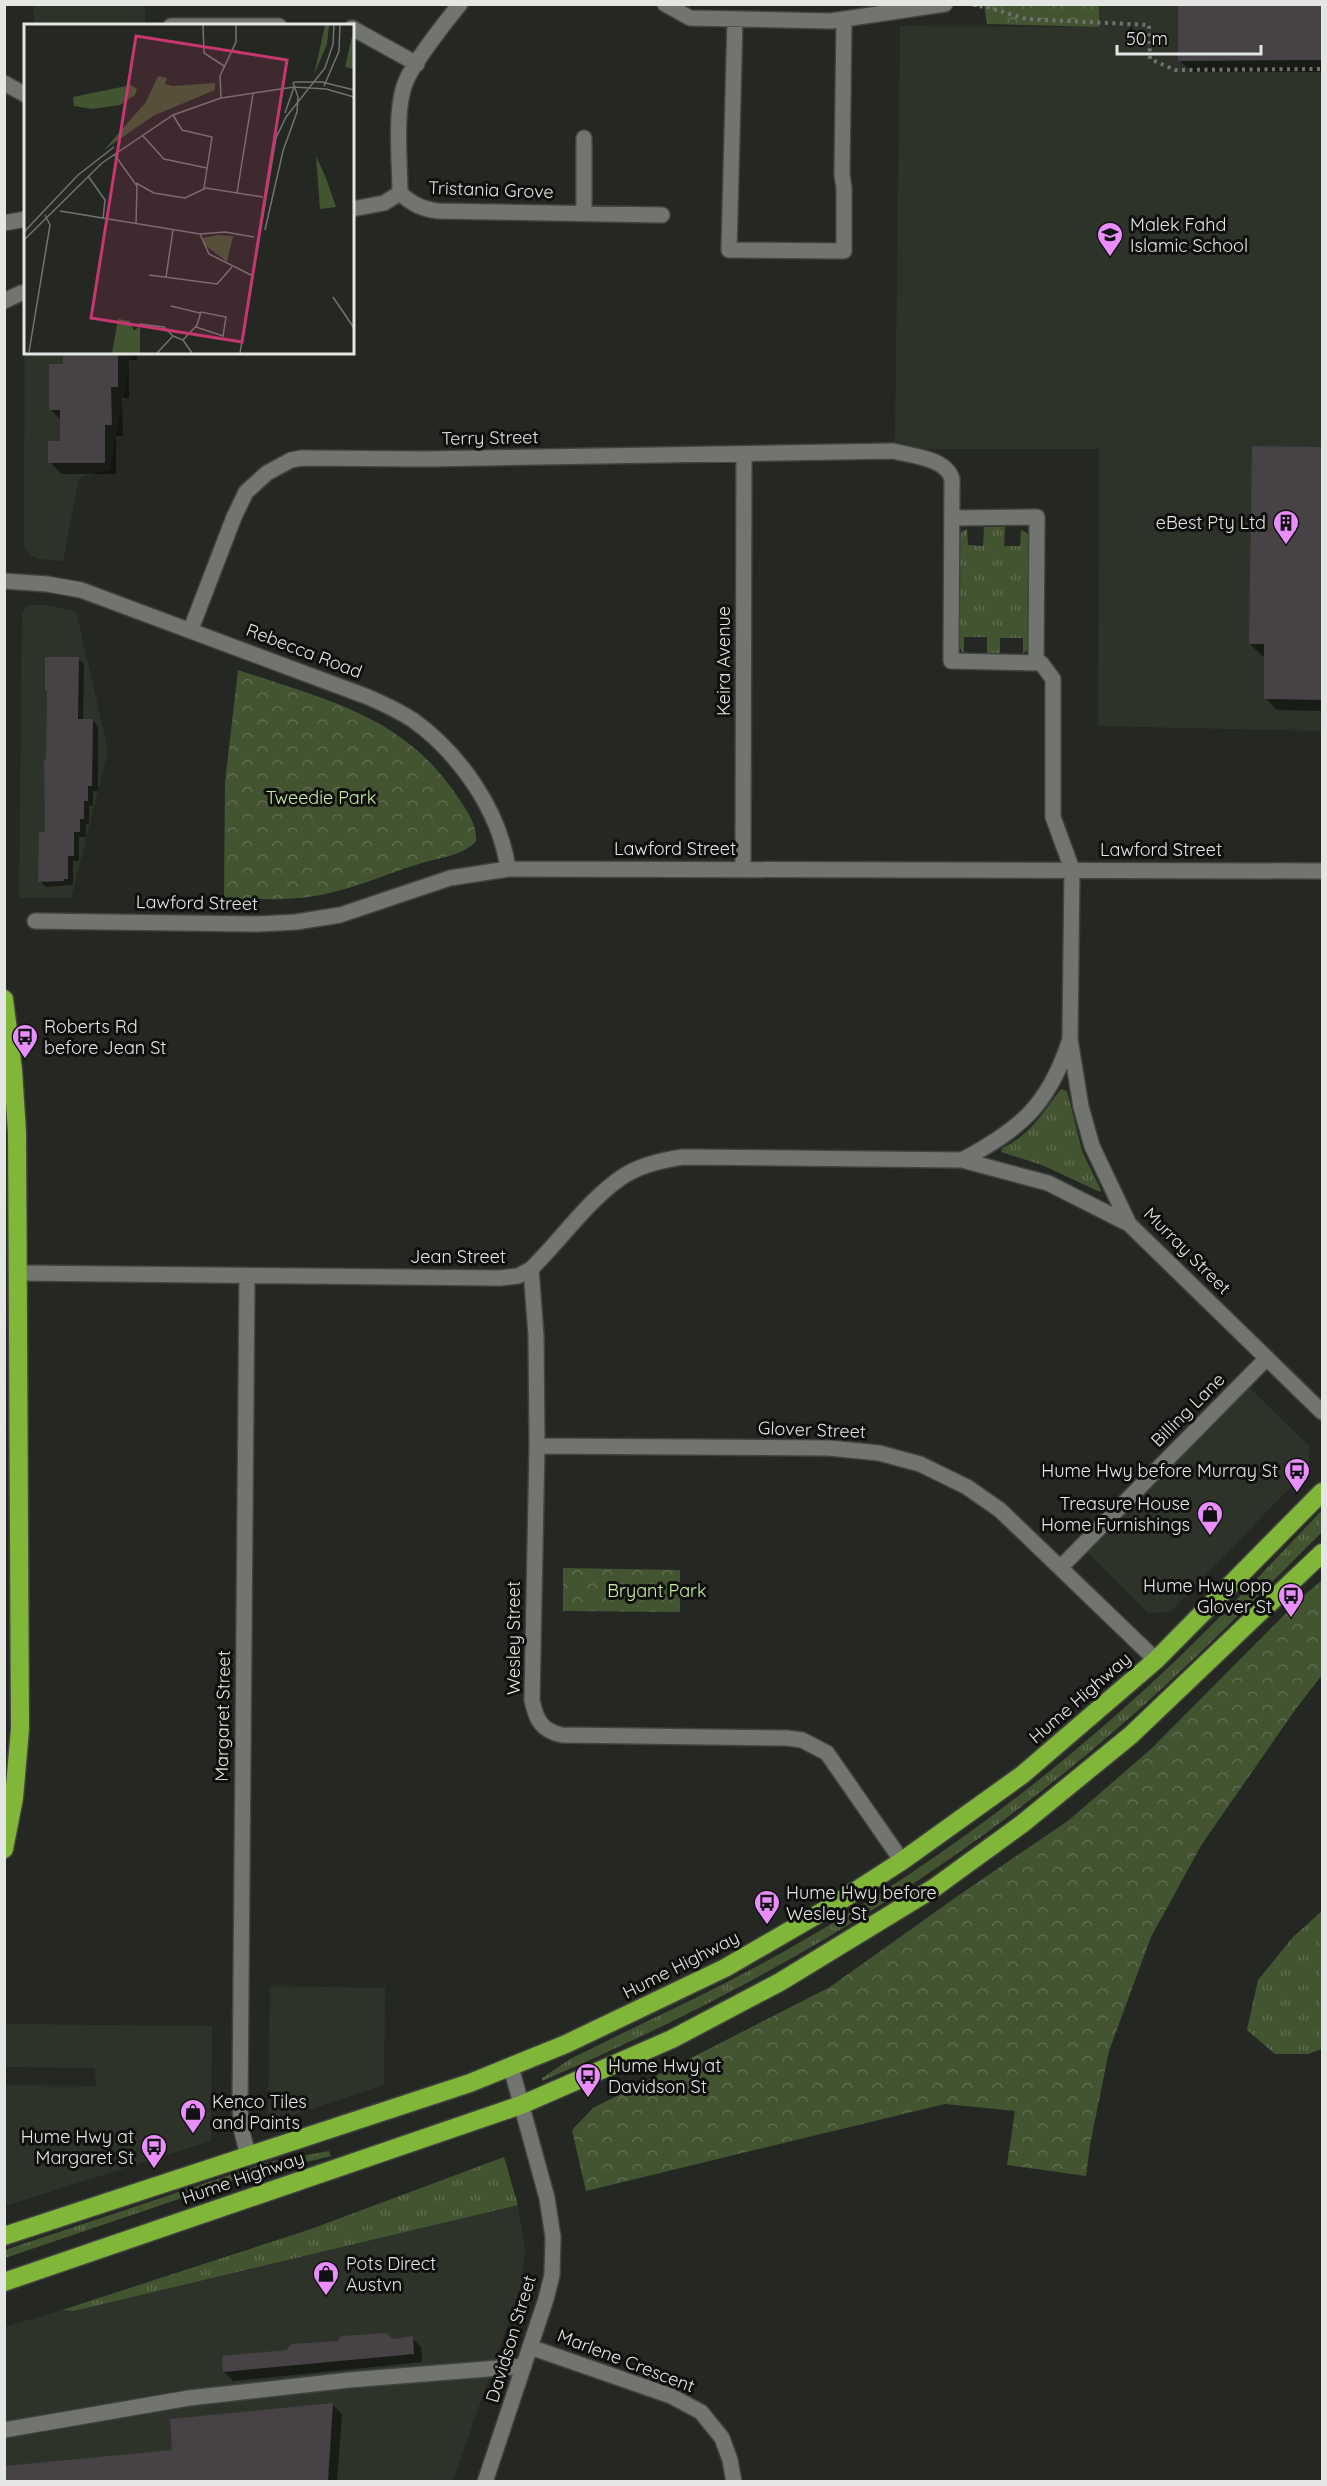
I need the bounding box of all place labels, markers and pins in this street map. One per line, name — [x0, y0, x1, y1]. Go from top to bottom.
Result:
place label: Malek Fahd Islamic School — [1130, 213, 1248, 257]
school or university icon: Malek Fahd Islamic School — [1095, 220, 1125, 258]
building icon: eBest Pty Ltd — [1271, 508, 1301, 546]
place label: eBest Pty Ltd — [1156, 511, 1266, 534]
place label: Roberts Rd before Jean St — [44, 1015, 166, 1059]
bus stop icon: Roberts Rd before Jean St — [10, 1022, 40, 1060]
bus stop icon: Hume Hwy before Murray St — [1282, 1456, 1312, 1494]
place label: Hume Hwy before Murray St — [1041, 1459, 1278, 1482]
place label: Treasure House Home Furnishings — [1041, 1492, 1190, 1536]
shop icon: Treasure House Home Furnishings — [1195, 1499, 1225, 1537]
place label: Hume Hwy opp Glover St — [1143, 1574, 1272, 1618]
bus stop icon: Hume Hwy opp Glover St — [1276, 1581, 1306, 1619]
place label: Hume Hwy before Wesley St — [786, 1881, 937, 1925]
bus stop icon: Hume Hwy before Wesley St — [752, 1888, 782, 1926]
place label: Hume Hwy at Davidson St — [608, 2054, 721, 2098]
bus stop icon: Hume Hwy at Davidson St — [573, 2061, 603, 2099]
place label: Kenco Tiles and Paints — [212, 2090, 307, 2134]
shop icon: Kenco Tiles and Paints — [178, 2097, 208, 2135]
place label: Hume Hwy at Margaret St — [21, 2125, 134, 2169]
bus stop icon: Hume Hwy at Margaret St — [139, 2132, 169, 2170]
place label: Pots Direct Austvn — [346, 2252, 436, 2296]
shop icon: Pots Direct Austvn — [311, 2259, 341, 2297]

